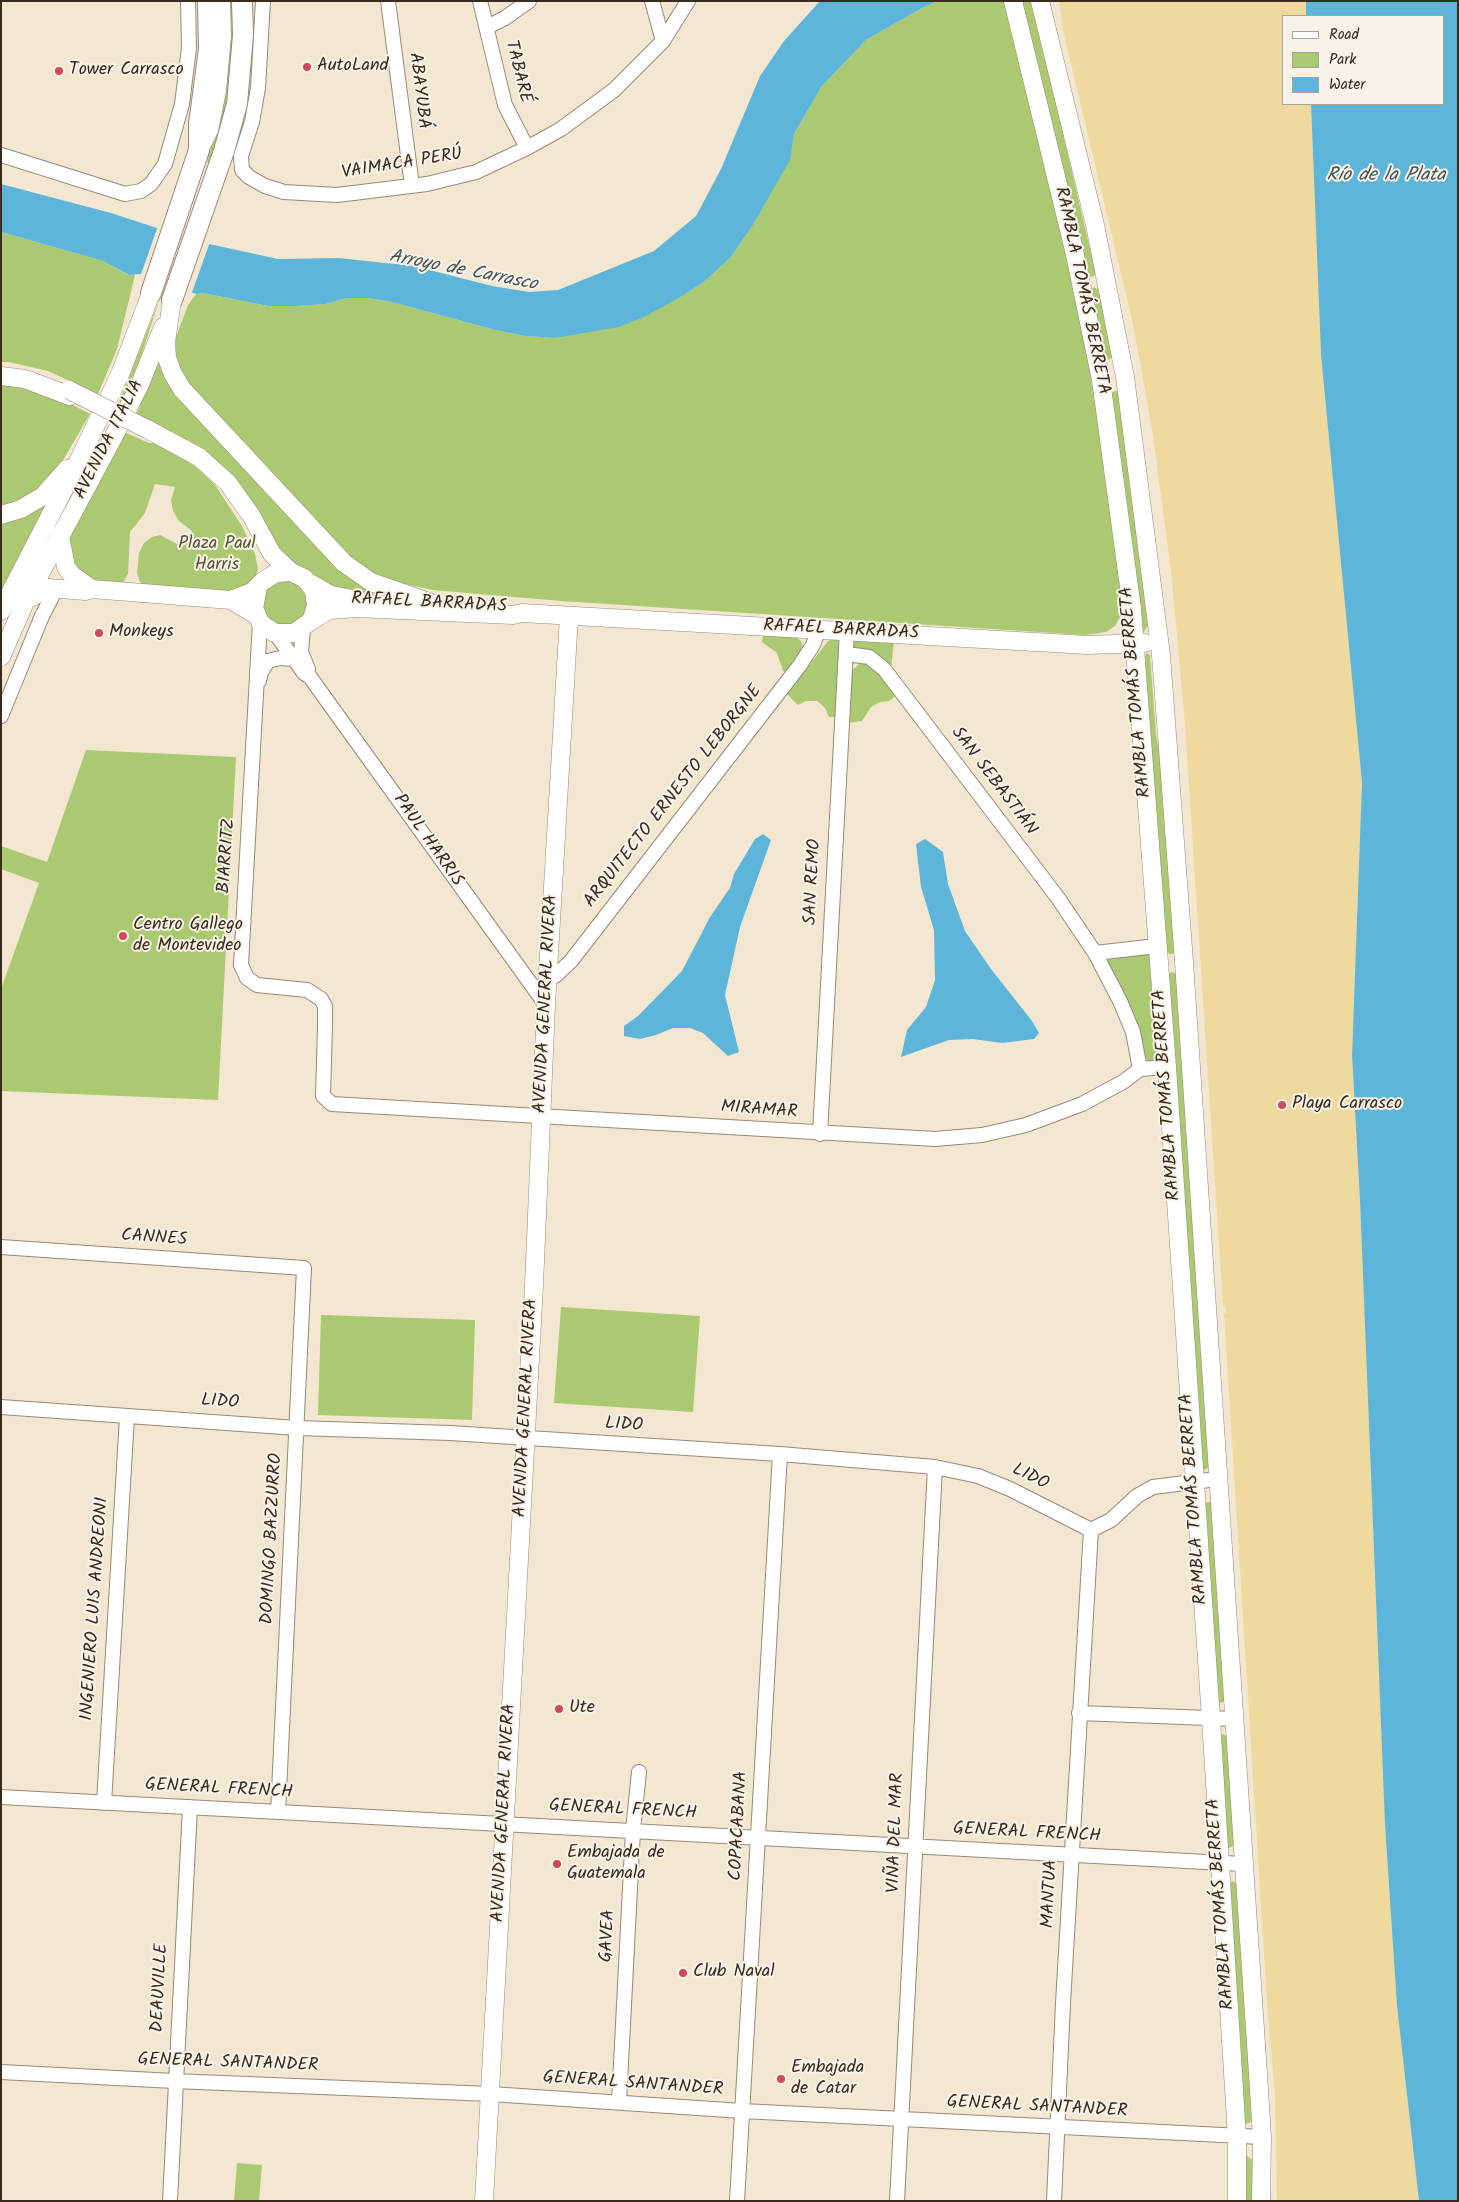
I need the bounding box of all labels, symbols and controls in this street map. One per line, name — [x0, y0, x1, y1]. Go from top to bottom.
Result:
legend — [1282, 15, 1444, 105]
text: Road — [1329, 23, 1359, 47]
street label: TABARÉ — [499, 38, 535, 106]
text: Park — [1329, 48, 1356, 72]
street label: ABAYUBÁ — [403, 52, 433, 130]
place label: AutoLand — [317, 56, 389, 78]
place label: Tower Carrasco — [69, 60, 184, 82]
marker: AutoLand — [301, 61, 313, 73]
marker: Tower Carrasco — [53, 65, 65, 77]
text: Water — [1329, 73, 1365, 97]
street label: VAIMACA PERÚ — [340, 145, 464, 185]
water label: Río de la Plata — [1327, 166, 1445, 188]
street label: RAMBLA TOMÁS BERRETA — [1048, 185, 1114, 397]
water label: Arroyo de Carrasco — [387, 246, 539, 298]
street label: AVENIDA ITALIA — [71, 377, 149, 503]
park label: Plaza Paul Harris — [178, 534, 256, 576]
street label: RAMBLA TOMÁS BERRETA — [1117, 586, 1157, 798]
street label: RAFAEL BARRADAS — [351, 589, 507, 619]
street label: RAFAEL BARRADAS — [763, 616, 919, 646]
place label: Monkeys — [109, 622, 174, 644]
marker: Monkeys — [93, 627, 105, 639]
street label: ARQUITECTO ERNESTO LEBORGNE — [580, 681, 768, 913]
street label: SAN SEBASTIÁN — [945, 723, 1041, 841]
street label: PAUL HARRIS — [387, 791, 467, 891]
street label: BIARRITZ — [215, 818, 241, 894]
street label: SAN REMO — [801, 838, 827, 926]
street label: AVENIDA GENERAL RIVERA — [530, 894, 564, 1114]
place label: Centro Gallego de Montevideo — [133, 915, 243, 958]
marker: Centro Gallego de Montevideo — [117, 930, 129, 942]
street label: RAMBLA TOMÁS BERRETA — [1150, 989, 1186, 1201]
place label: Playa Carrasco — [1292, 1094, 1402, 1116]
street label: MIRAMAR — [720, 1098, 798, 1124]
marker: Playa Carrasco — [1276, 1099, 1288, 1111]
street label: CANNES — [120, 1226, 188, 1252]
street label: AVENIDA GENERAL RIVERA — [510, 1298, 544, 1518]
street label: LIDO — [200, 1391, 240, 1415]
street label: RAMBLA TOMÁS BERRETA — [1177, 1393, 1213, 1605]
street label: LIDO — [604, 1414, 644, 1438]
street label: DOMINGO BAZZURRO — [258, 1453, 288, 1625]
street label: LIDO — [1008, 1460, 1052, 1496]
street label: INGENIERO LUIS ANDREONI — [77, 1497, 115, 1721]
place label: Ute — [569, 1698, 595, 1720]
street label: AVENIDA GENERAL RIVERA — [488, 1703, 522, 1923]
marker: Ute — [553, 1703, 565, 1715]
street label: COPACABANA — [726, 1771, 754, 1881]
street label: VIÑA DEL MAR — [884, 1772, 910, 1894]
street label: GENERAL FRENCH — [144, 1775, 294, 1805]
street label: GENERAL FRENCH — [548, 1796, 698, 1826]
street label: RAMBLA TOMÁS BERRETA — [1204, 1798, 1240, 2010]
street label: GENERAL FRENCH — [952, 1819, 1102, 1849]
place label: Embajada de Guatemala — [567, 1843, 664, 1886]
marker: Embajada de Guatemala — [551, 1858, 563, 1870]
street label: MANTUA — [1038, 1859, 1064, 1929]
street label: GAVEA — [597, 1909, 621, 1963]
street label: DEAUVILLE — [148, 1943, 174, 2033]
place label: Club Naval — [693, 1962, 775, 1984]
marker: Club Naval — [677, 1967, 689, 1979]
street label: GENERAL SANTANDER — [137, 2050, 319, 2078]
place label: Embajada de Catar — [791, 2058, 864, 2100]
street label: GENERAL SANTANDER — [542, 2068, 724, 2102]
marker: Embajada de Catar — [775, 2073, 787, 2085]
street label: GENERAL SANTANDER — [946, 2092, 1128, 2124]

